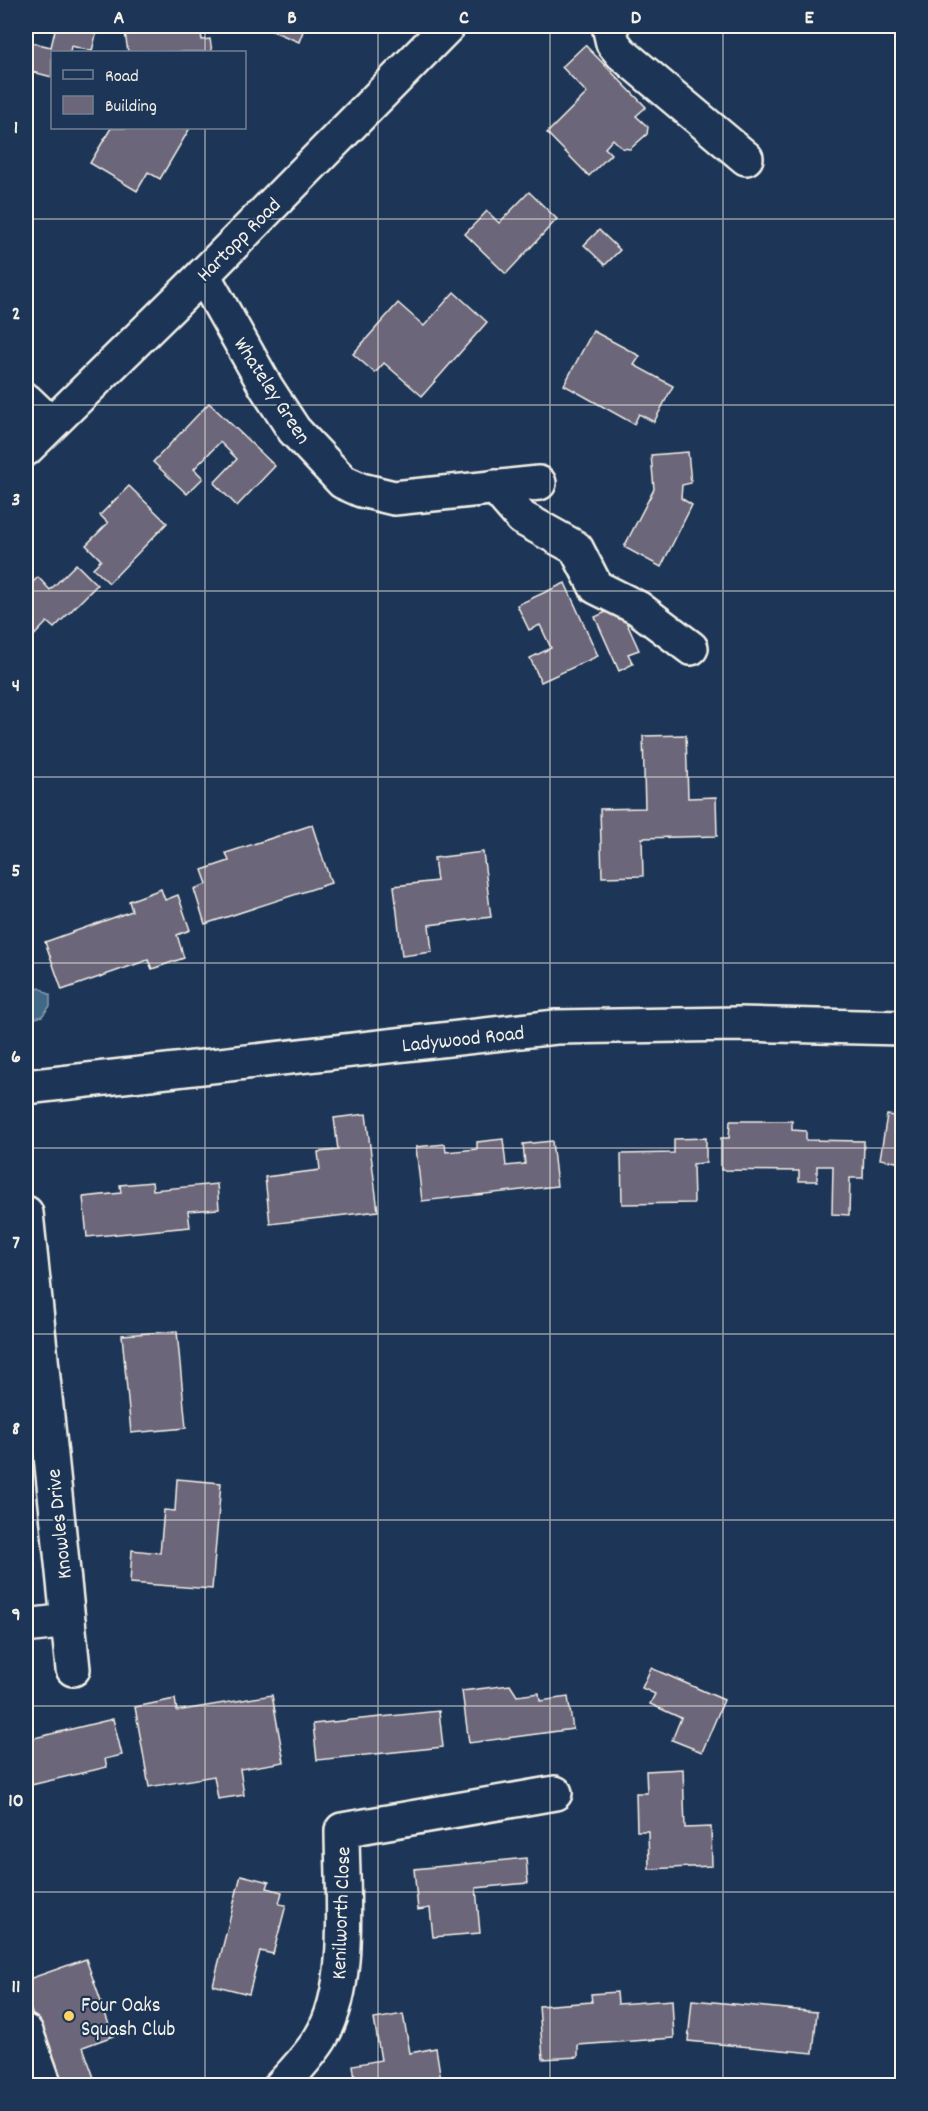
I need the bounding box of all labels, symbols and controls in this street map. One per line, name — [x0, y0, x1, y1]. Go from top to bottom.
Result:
text: A — [114, 5, 125, 33]
text: B — [287, 5, 297, 33]
text: C — [459, 5, 469, 33]
text: D — [631, 5, 642, 33]
text: E — [804, 5, 814, 33]
legend — [51, 51, 246, 129]
text: Road — [105, 65, 139, 90]
text: Building — [105, 95, 157, 120]
text: 1 — [14, 115, 18, 143]
street label: Hartopp Road — [191, 192, 289, 290]
text: 2 — [12, 301, 20, 329]
street label: Whateley Green — [225, 332, 316, 451]
text: 3 — [12, 487, 20, 515]
text: 4 — [12, 673, 20, 701]
text: 5 — [11, 858, 21, 886]
street label: Ladywood Road — [401, 1020, 526, 1062]
text: 6 — [11, 1044, 21, 1072]
text: 7 — [12, 1230, 20, 1258]
text: 8 — [12, 1416, 20, 1444]
street label: Knowles Drive — [40, 1467, 82, 1580]
text: 9 — [11, 1602, 21, 1630]
text: 10 — [8, 1788, 24, 1816]
street label: Kenilworth Close — [326, 1846, 360, 1980]
text: 11 — [12, 1974, 20, 2002]
place label: Four Oaks Squash Club — [81, 1992, 175, 2046]
marker: Four Oaks Squash Club — [62, 2009, 76, 2023]

